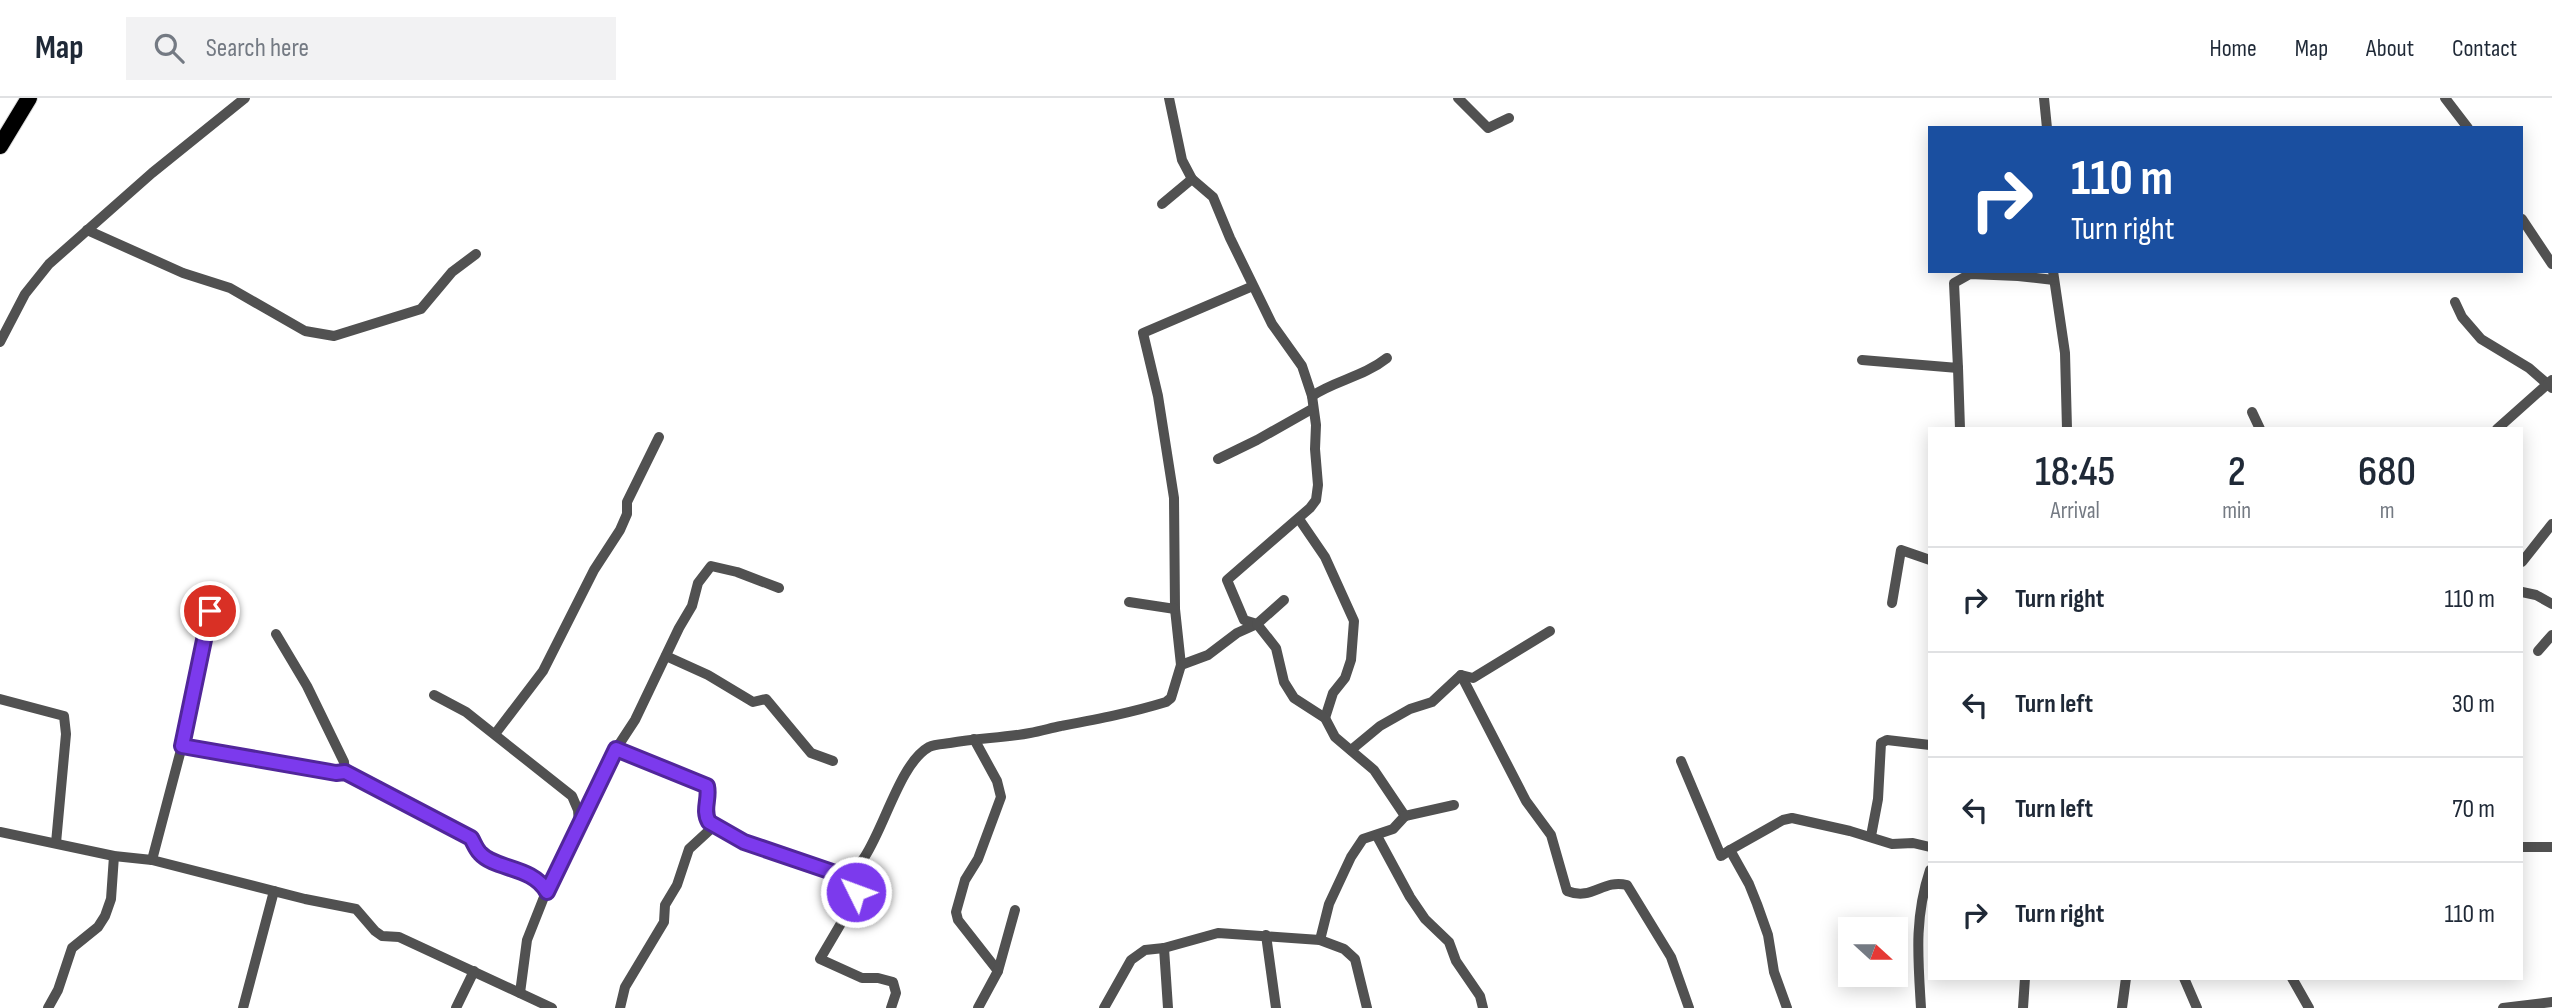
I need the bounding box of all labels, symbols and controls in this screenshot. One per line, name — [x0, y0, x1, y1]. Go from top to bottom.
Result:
search box — [126, 17, 616, 80]
text: Map — [35, 28, 84, 68]
icon: search — [150, 29, 188, 67]
text: Search here — [206, 33, 309, 64]
text: Home — [2209, 34, 2257, 63]
text: Map — [2295, 34, 2328, 63]
text: About — [2366, 34, 2414, 63]
text: Contact — [2452, 34, 2517, 63]
text: 110 m — [2071, 150, 2173, 209]
icon: right — [1956, 154, 2047, 245]
text: Turn right — [2071, 210, 2175, 249]
text: 18:45 — [2035, 447, 2115, 498]
text: 2 — [2228, 447, 2246, 498]
text: 680 — [2358, 447, 2416, 498]
text: Arrival — [2050, 497, 2100, 525]
text: min — [2222, 497, 2251, 525]
text: m — [2380, 497, 2394, 525]
pin — [180, 581, 240, 641]
icon: right — [1956, 581, 1994, 619]
text: Turn right — [2015, 584, 2104, 615]
text: 110 m — [2444, 584, 2495, 615]
icon: arrive — [191, 592, 229, 630]
icon: left — [1956, 686, 1994, 724]
text: Turn left — [2015, 689, 2093, 720]
text: 30 m — [2452, 689, 2495, 720]
icon: left — [1956, 791, 1994, 829]
text: Turn left — [2015, 794, 2093, 825]
text: 70 m — [2452, 794, 2495, 825]
position arrow — [819, 855, 893, 929]
icon: right — [1956, 896, 1994, 934]
text: Turn right — [2015, 899, 2104, 930]
text: 110 m — [2444, 899, 2495, 930]
north arrow — [1838, 917, 1908, 987]
map controls — [1838, 917, 1908, 987]

